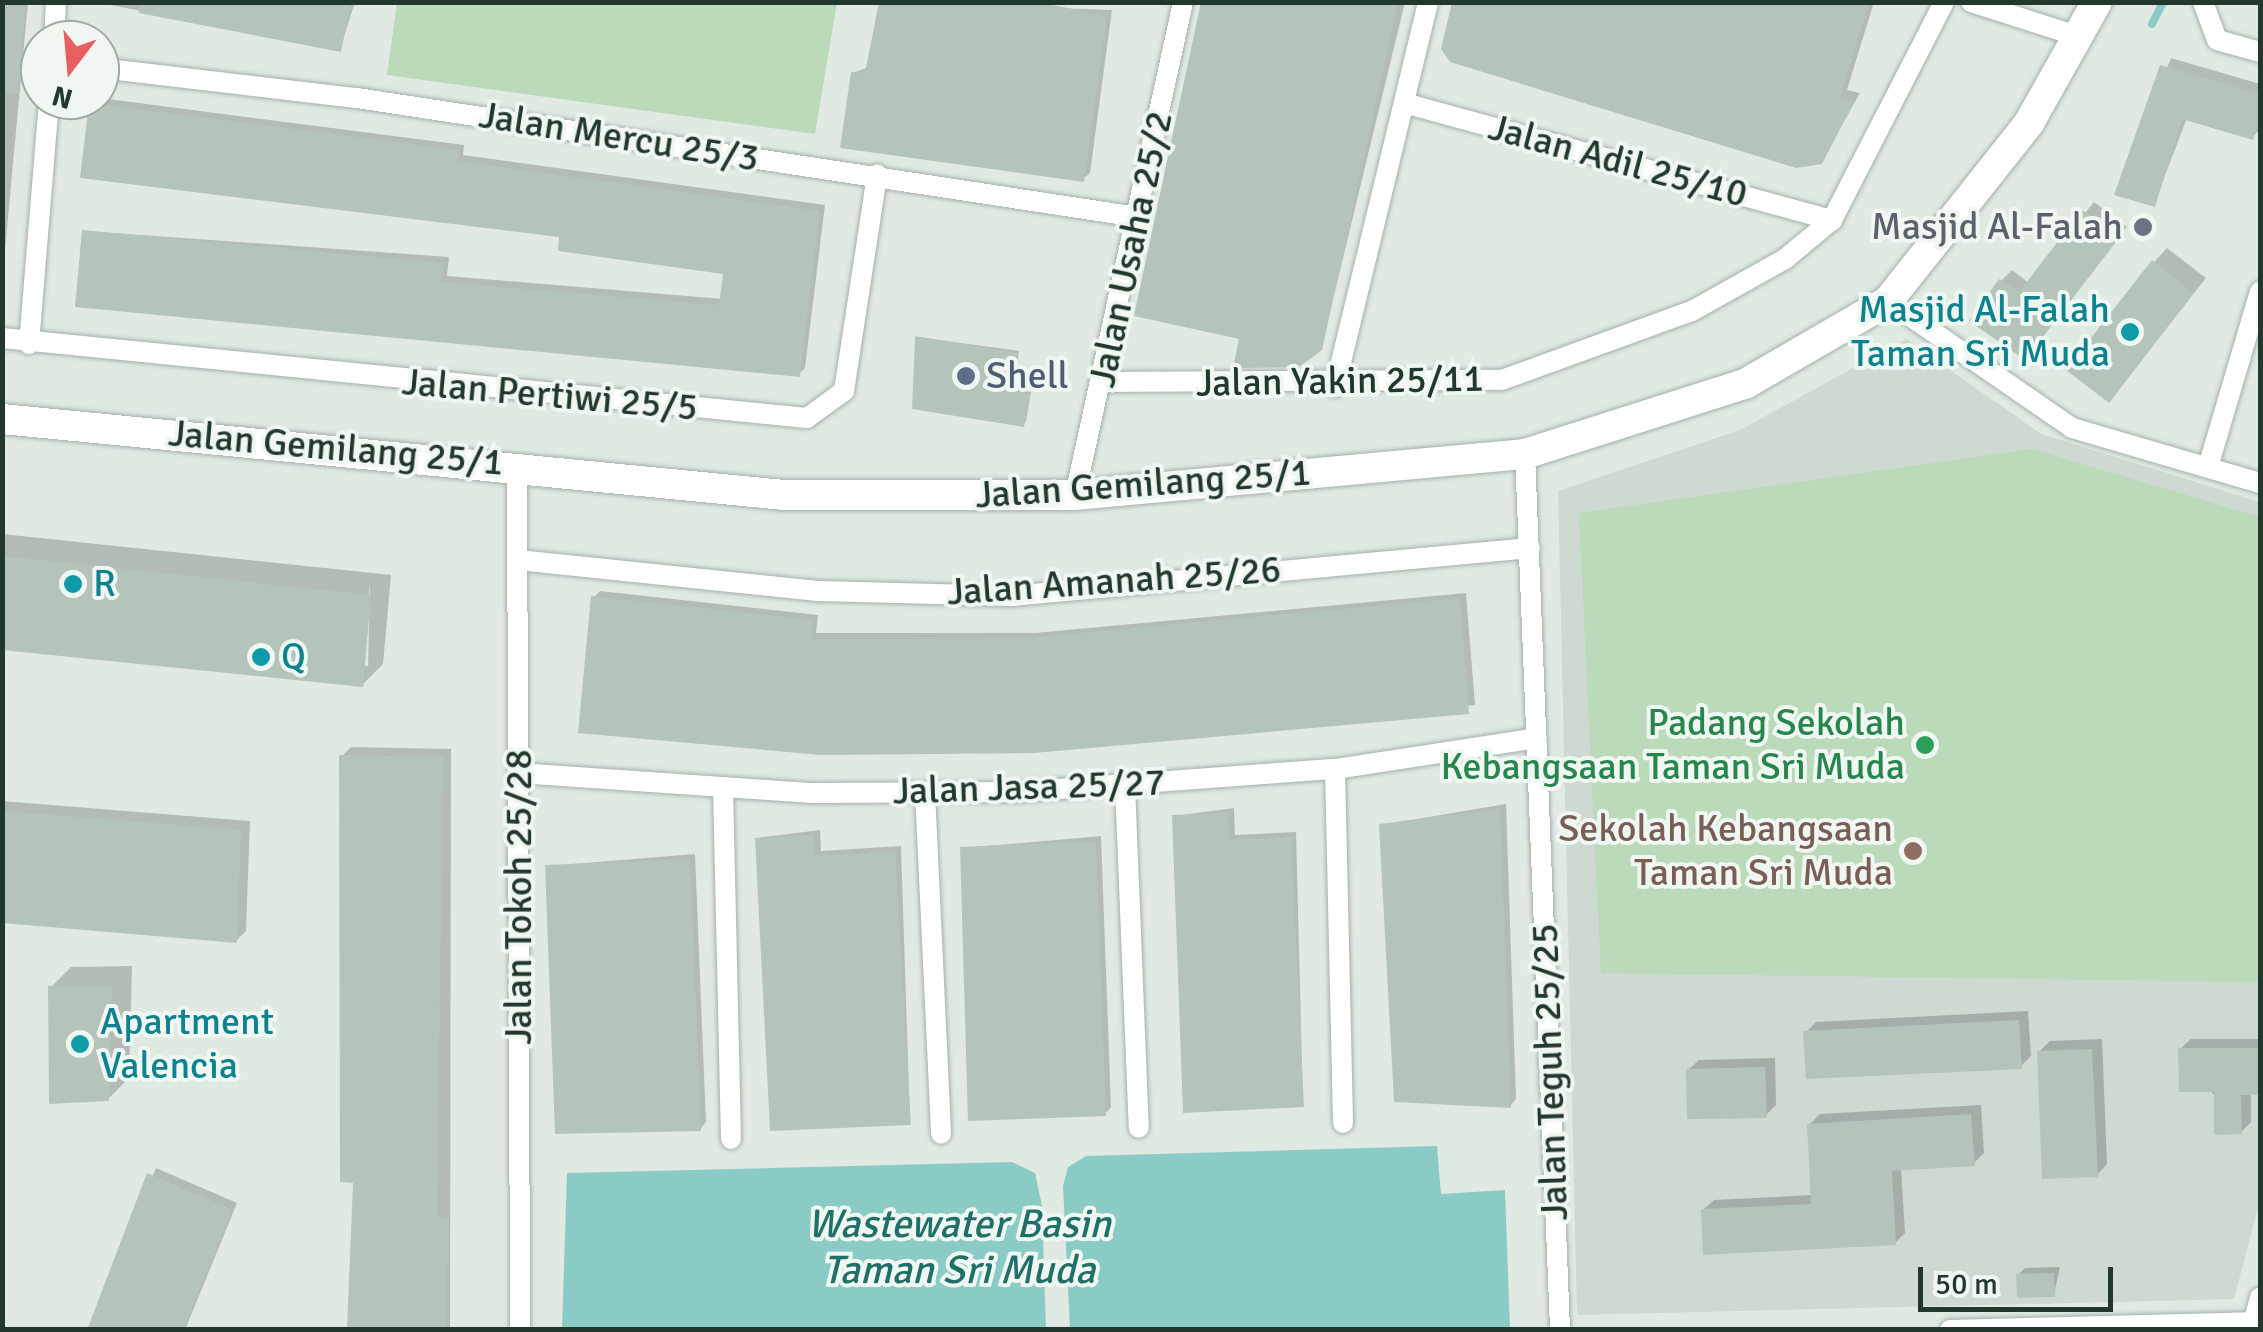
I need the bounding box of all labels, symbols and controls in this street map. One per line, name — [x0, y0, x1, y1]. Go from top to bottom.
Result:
north arrow — [20, 20, 120, 120]
text: N — [48, 78, 76, 116]
street label: Jalan Mercu 25/3 — [476, 92, 762, 182]
street label: Jalan Adil 25/10 — [1484, 105, 1752, 217]
street label: Jalan Usaha 25/2 — [1079, 107, 1183, 391]
place label: Masjid Al-Falah — [1871, 204, 2123, 250]
marker: Masjid Al-Falah — [2132, 216, 2154, 238]
place label: Masjid Al-Falah Taman Sri Muda — [1851, 287, 2110, 376]
marker: Masjid Al-Falah Taman Sri Muda — [2119, 321, 2141, 343]
place label: Shell — [986, 353, 1069, 399]
street label: Jalan Yakin 25/11 — [1196, 356, 1484, 406]
street label: Jalan Pertiwi 25/5 — [400, 359, 700, 431]
marker: Shell — [955, 365, 977, 387]
street label: Jalan Gemilang 25/1 — [167, 411, 505, 485]
street label: Jalan Gemilang 25/1 — [974, 450, 1312, 518]
street label: Jalan Amanah 25/26 — [945, 547, 1283, 615]
place label: R — [93, 561, 116, 607]
marker: R — [62, 573, 84, 595]
place label: Q — [281, 634, 306, 680]
marker: Q — [250, 646, 272, 668]
place label: Padang Sekolah Kebangsaan Taman Sri Muda — [1441, 700, 1905, 789]
marker: Padang Sekolah Kebangsaan Taman Sri Muda — [1914, 734, 1936, 756]
street label: Jalan Tokoh 25/28 — [496, 749, 542, 1045]
street label: Jalan Jasa 25/27 — [892, 759, 1166, 815]
place label: Sekolah Kebangsaan Taman Sri Muda — [1558, 806, 1893, 896]
marker: Sekolah Kebangsaan Taman Sri Muda — [1902, 840, 1924, 862]
street label: Jalan Teguh 25/25 — [1522, 923, 1578, 1221]
place label: Apartment Valencia — [100, 999, 274, 1088]
marker: Apartment Valencia — [69, 1033, 91, 1055]
water label: Wastewater Basin Taman Sri Muda — [807, 1200, 1111, 1294]
scale bar — [1923, 1247, 2118, 1309]
text: 50 m — [1935, 1266, 1998, 1303]

